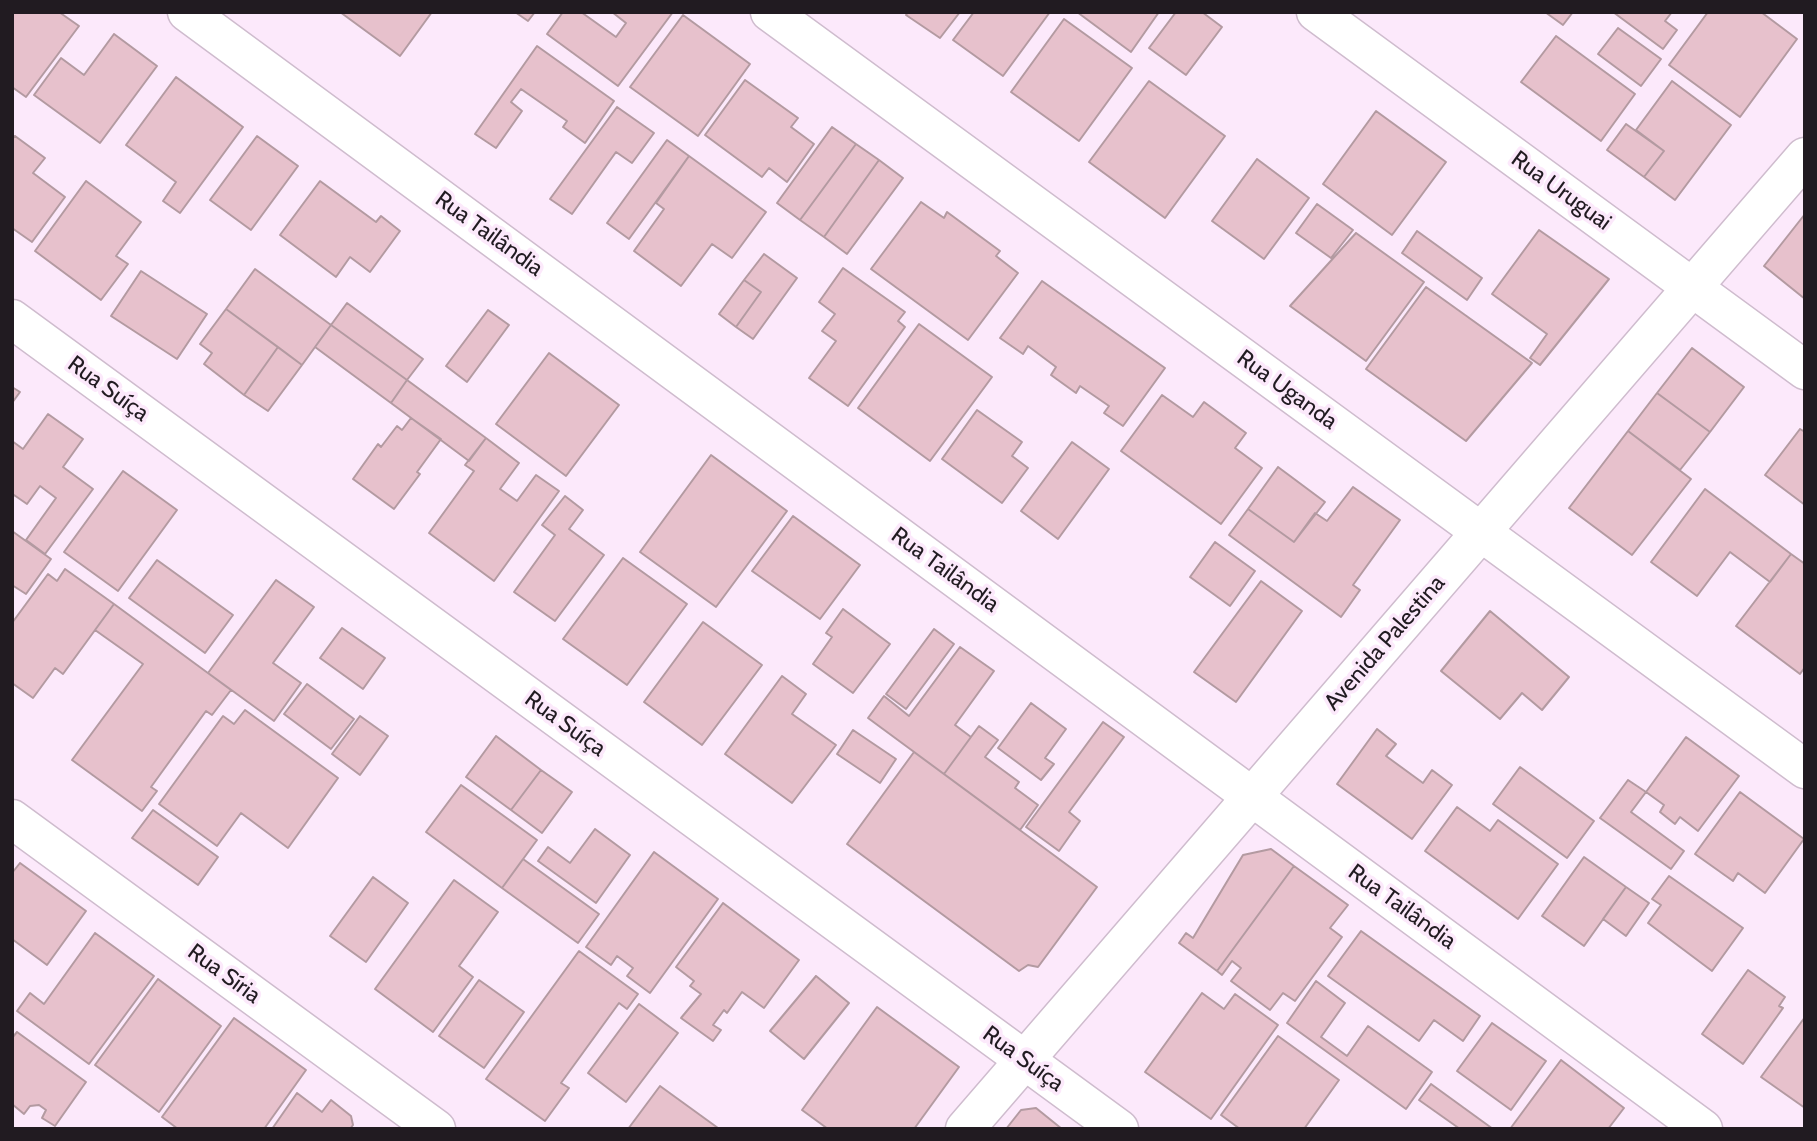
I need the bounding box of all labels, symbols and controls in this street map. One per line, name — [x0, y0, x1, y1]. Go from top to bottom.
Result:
street label: Rua Uruguai — [1506, 145, 1616, 237]
street label: Rua Tailândia — [430, 186, 548, 282]
street label: Rua Uganda — [1231, 344, 1343, 436]
street label: Rua Suíça — [62, 350, 154, 428]
street label: Rua Tailândia — [886, 522, 1004, 618]
street label: Avenida Palestina — [1319, 570, 1451, 716]
street label: Rua Suíça — [519, 685, 611, 763]
street label: Rua Tailândia — [1343, 859, 1461, 955]
street label: Rua Síria — [182, 938, 266, 1010]
street label: Rua Suíça — [977, 1020, 1069, 1098]

